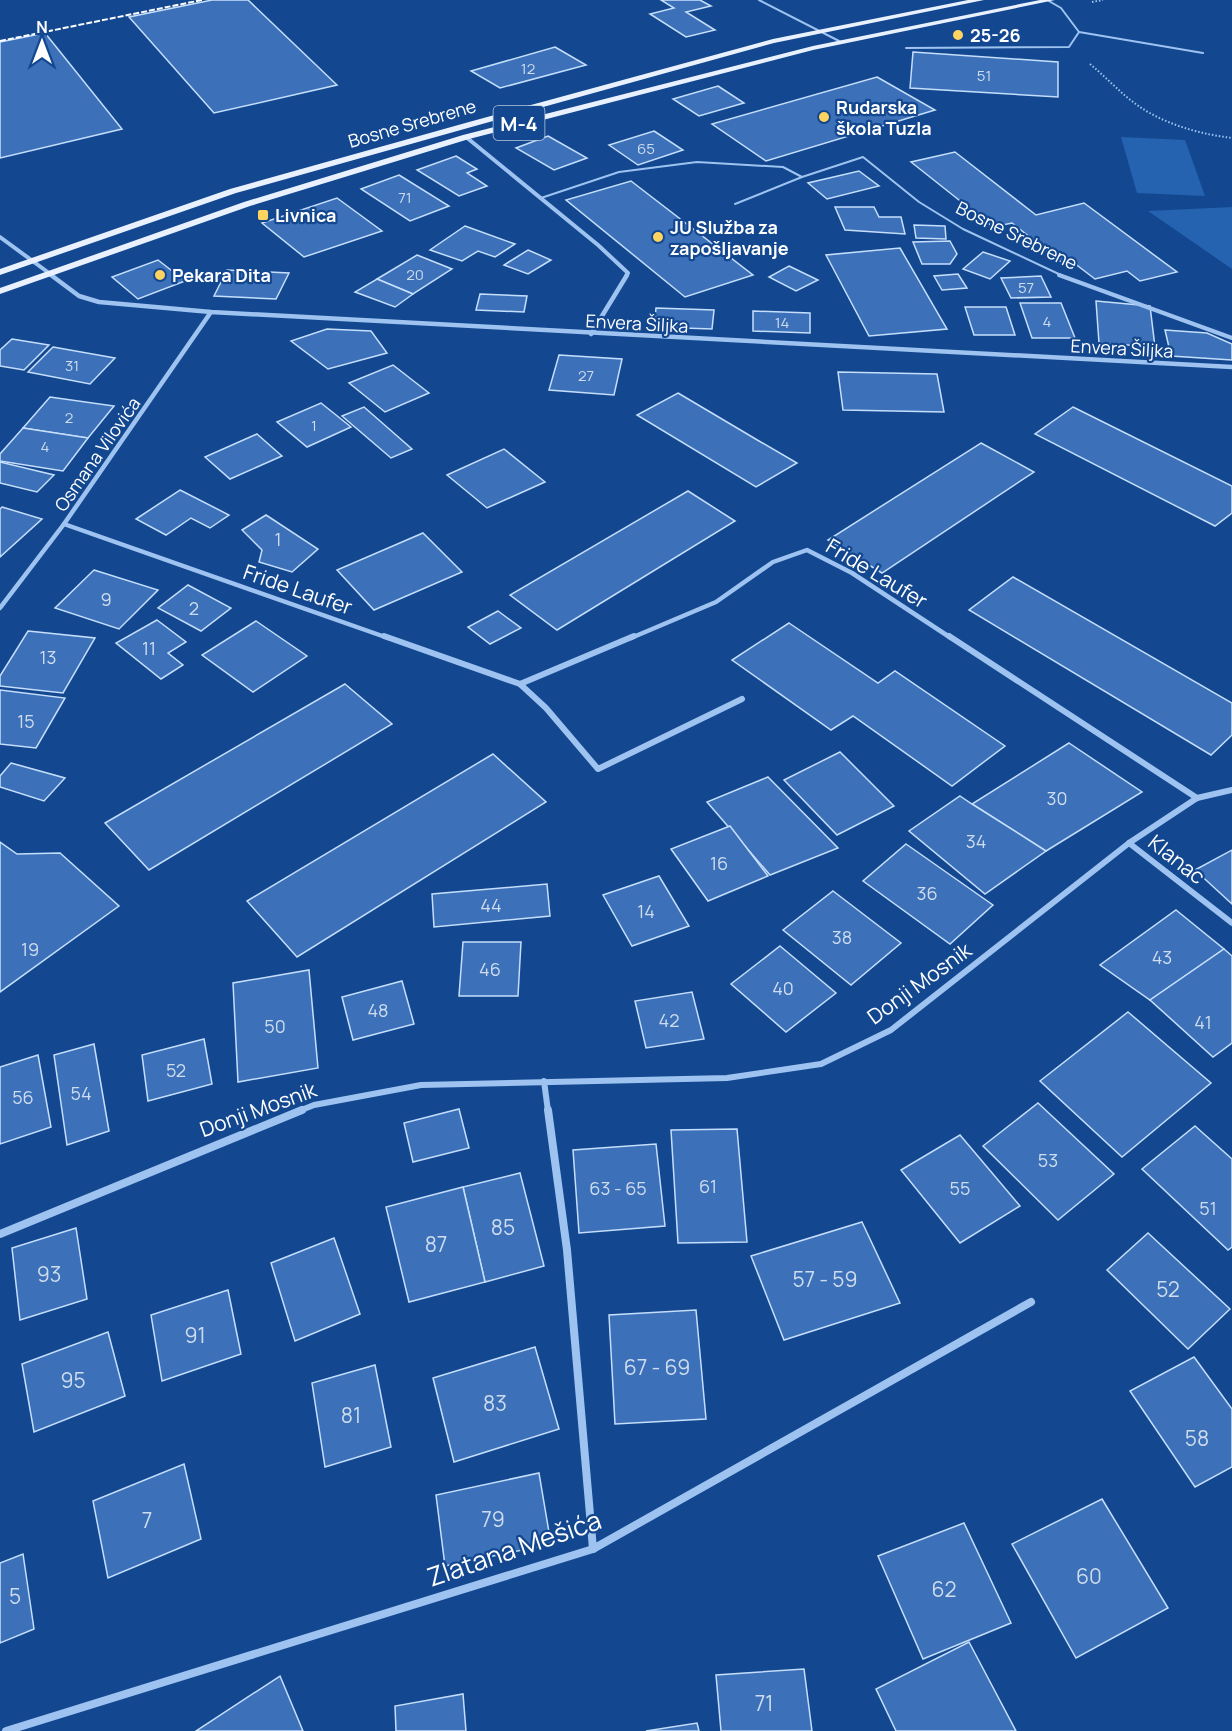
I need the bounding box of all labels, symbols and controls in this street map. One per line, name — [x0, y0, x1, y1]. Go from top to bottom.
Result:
north arrow — [12, 12, 72, 72]
text: N — [36, 16, 48, 38]
place label: 25-26 — [970, 23, 1021, 47]
marker: 25-26 — [951, 28, 965, 42]
house number: 12 — [521, 58, 535, 79]
house number: 51 — [977, 65, 991, 86]
street label: Bosne Srebrene — [345, 93, 479, 153]
place label: Rudarska škola Tuzla — [836, 95, 932, 140]
road number: M-4 — [494, 106, 544, 140]
marker: Rudarska škola Tuzla — [817, 110, 831, 124]
house number: 65 — [637, 138, 655, 159]
house number: 71 — [398, 187, 412, 208]
street label: Bosne Srebrene — [952, 195, 1082, 275]
place label: Livnica — [275, 203, 337, 227]
marker: Livnica — [256, 208, 270, 222]
place label: JU Služba za zapošljavanje — [670, 215, 789, 260]
marker: JU Služba za zapošljavanje — [651, 230, 665, 244]
place label: Pekara Dita — [172, 263, 271, 287]
house number: 20 — [406, 264, 424, 285]
marker: Pekara Dita — [153, 268, 167, 282]
house number: 57 — [1018, 277, 1034, 298]
street label: Envera Šiljka — [585, 308, 689, 338]
house number: 4 — [1043, 311, 1052, 332]
house number: 14 — [775, 312, 789, 333]
street label: Envera Šiljka — [1070, 333, 1174, 363]
house number: 31 — [65, 355, 79, 376]
house number: 27 — [578, 365, 594, 386]
street label: Osmana Vilovića — [49, 392, 145, 516]
house number: 2 — [65, 407, 73, 428]
house number: 1 — [311, 415, 317, 436]
house number: 4 — [41, 436, 50, 457]
house number: 1 — [274, 527, 282, 551]
street label: Fride Laufer — [821, 532, 933, 614]
street label: Fride Laufer — [240, 557, 357, 621]
house number: 9 — [100, 587, 112, 611]
house number: 2 — [189, 596, 199, 620]
house number: 11 — [142, 636, 156, 660]
house number: 13 — [40, 645, 56, 669]
house number: 15 — [17, 709, 35, 733]
house number: 30 — [1047, 786, 1067, 810]
street label: Klanac — [1143, 828, 1211, 890]
house number: 34 — [966, 829, 986, 853]
house number: 16 — [710, 851, 728, 875]
house number: 36 — [916, 881, 938, 905]
house number: 44 — [480, 893, 502, 917]
house number: 14 — [637, 899, 655, 923]
house number: 38 — [832, 925, 852, 949]
street label: Donji Mosnik — [861, 935, 977, 1030]
house number: 19 — [21, 937, 39, 961]
house number: 43 — [1152, 945, 1172, 969]
house number: 46 — [479, 957, 501, 981]
house number: 40 — [772, 976, 794, 1000]
house number: 48 — [367, 998, 389, 1022]
house number: 42 — [659, 1008, 679, 1032]
house number: 41 — [1194, 1010, 1212, 1034]
house number: 50 — [264, 1014, 286, 1038]
house number: 52 — [166, 1058, 186, 1082]
street label: Donji Mosnik — [196, 1075, 321, 1143]
house number: 54 — [70, 1081, 92, 1105]
house number: 56 — [12, 1085, 34, 1109]
house number: 53 — [1038, 1148, 1058, 1172]
house number: 61 — [699, 1174, 717, 1198]
house number: 63 - 65 — [589, 1176, 647, 1200]
house number: 55 — [950, 1176, 970, 1200]
house number: 51 — [1199, 1196, 1217, 1220]
house number: 85 — [491, 1213, 515, 1241]
house number: 87 — [425, 1230, 447, 1258]
house number: 93 — [37, 1260, 61, 1288]
house number: 57 - 59 — [792, 1265, 858, 1293]
house number: 52 — [1156, 1275, 1180, 1303]
house number: 91 — [184, 1321, 206, 1349]
house number: 67 - 69 — [624, 1353, 690, 1381]
house number: 95 — [60, 1366, 86, 1394]
house number: 83 — [483, 1389, 507, 1417]
house number: 81 — [341, 1401, 361, 1429]
house number: 58 — [1185, 1424, 1209, 1452]
street label: Zlatana Mešića — [422, 1501, 606, 1595]
house number: 79 — [481, 1505, 505, 1533]
house number: 7 — [142, 1506, 152, 1534]
house number: 60 — [1076, 1562, 1102, 1590]
house number: 62 — [931, 1575, 957, 1603]
house number: 5 — [9, 1582, 21, 1610]
house number: 71 — [755, 1689, 773, 1717]

